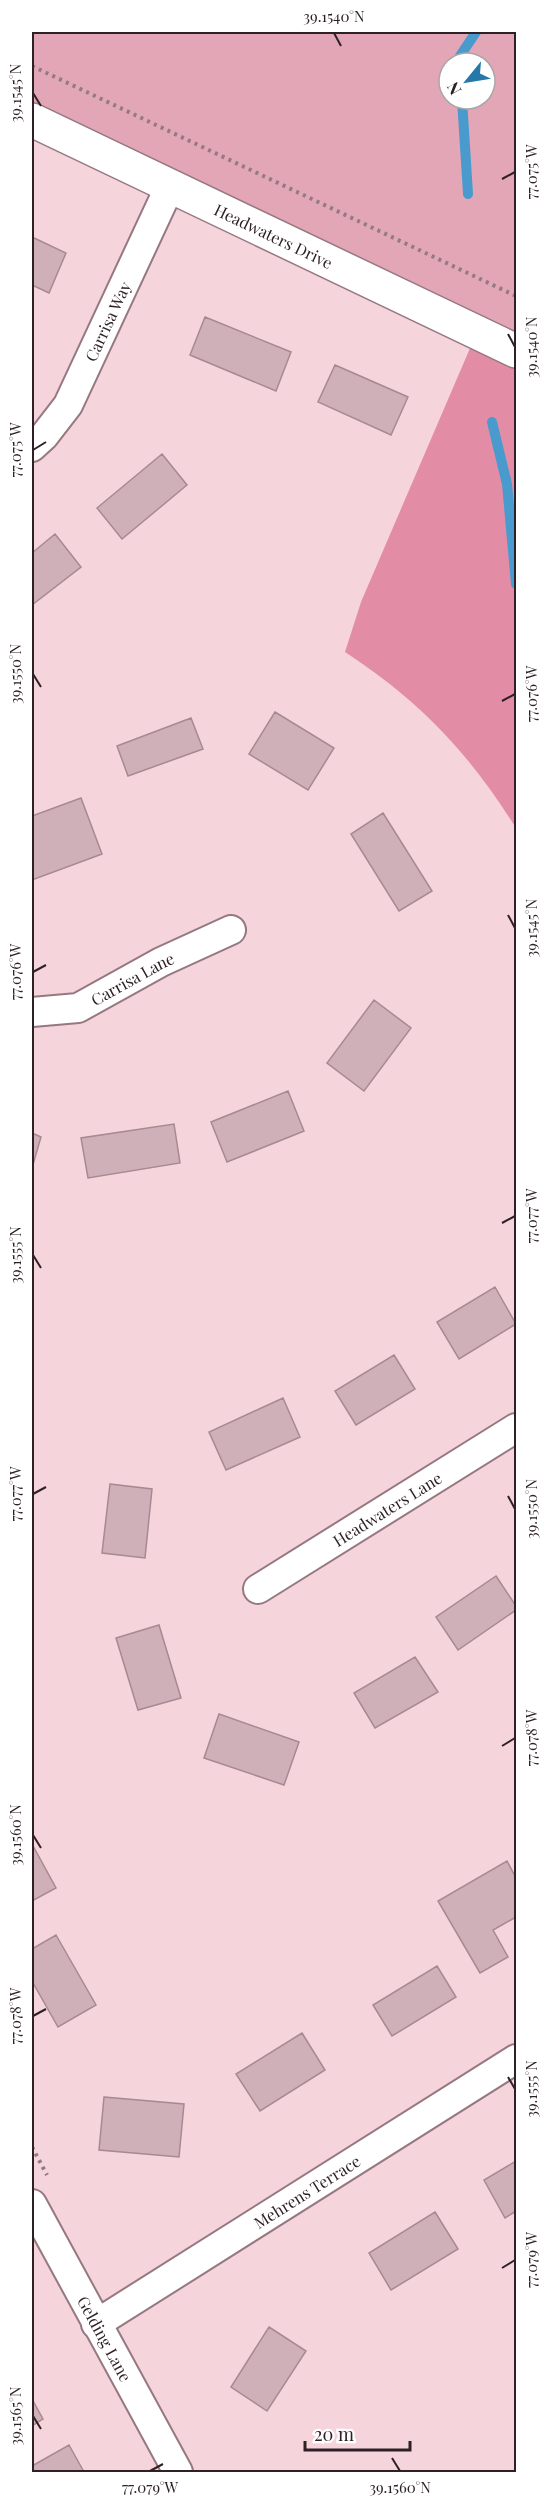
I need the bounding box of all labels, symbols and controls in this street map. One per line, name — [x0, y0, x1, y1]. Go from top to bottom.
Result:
text: 39.1540°N — [303, 6, 365, 26]
north arrow — [437, 51, 497, 111]
text: 39.1545°N — [5, 63, 25, 122]
text: N — [441, 78, 466, 99]
text: 77.075°W — [521, 144, 541, 200]
street label: Headwaters Drive — [211, 198, 336, 273]
street label: Carrisa Way — [79, 278, 135, 365]
text: 39.1540°N — [521, 316, 541, 378]
text: 77.075°W — [5, 422, 25, 478]
text: 39.1550°N — [5, 644, 25, 704]
text: 77.076°W — [521, 665, 541, 722]
text: 39.1545°N — [521, 898, 541, 957]
text: 77.076°W — [5, 943, 25, 1000]
street label: Carrisa Lane — [87, 947, 177, 1009]
text: 77.077°W — [521, 1188, 541, 1244]
text: 39.1555°N — [5, 1226, 25, 1284]
text: 77.077°W — [5, 1466, 25, 1522]
street label: Headwaters Lane — [329, 1467, 445, 1550]
text: 39.1550°N — [521, 1479, 541, 1539]
text: 77.078°W — [521, 1709, 541, 1766]
text: 39.1560°N — [5, 1804, 25, 1866]
text: 77.078°W — [5, 1987, 25, 2044]
text: 39.1555°N — [521, 2060, 541, 2118]
street label: Mehrens Terrace — [249, 2150, 364, 2233]
text: 77.079°W — [521, 2231, 541, 2288]
street label: Gelding Lane — [73, 2292, 137, 2385]
text: 39.1565°N — [5, 2386, 25, 2446]
scale bar — [305, 2414, 410, 2452]
text: 20 m — [314, 2422, 354, 2446]
text: 77.079°W — [122, 2477, 179, 2497]
text: 39.1560°N — [369, 2477, 431, 2497]

